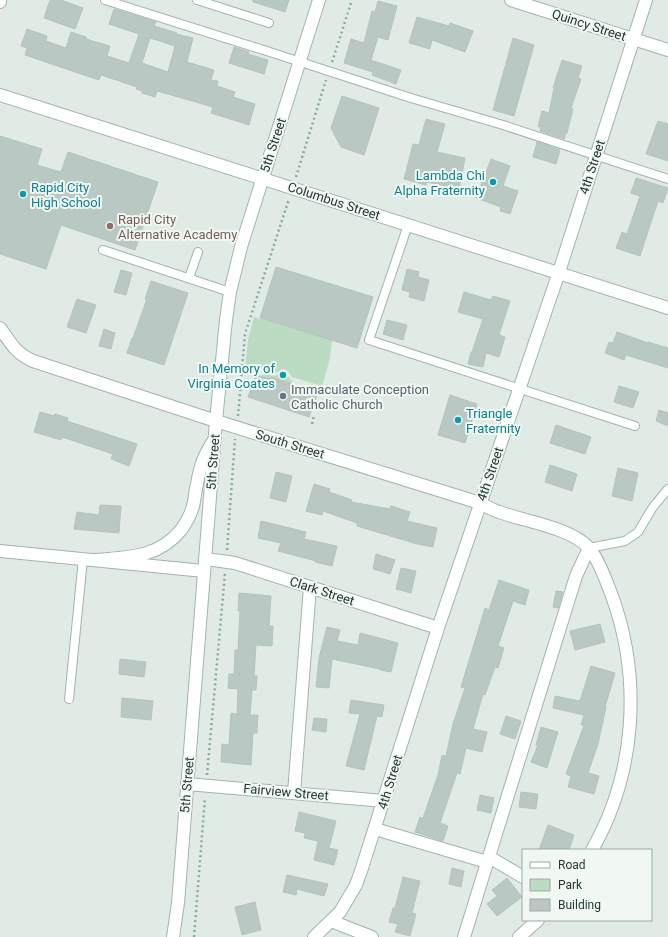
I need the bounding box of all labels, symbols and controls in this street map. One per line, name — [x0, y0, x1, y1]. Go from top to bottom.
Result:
street label: Quincy Street — [550, 6, 628, 44]
street label: 5th Street — [257, 116, 289, 174]
street label: 4th Street — [576, 138, 608, 196]
place label: Lambda Chi Alpha Fraternity — [394, 168, 485, 198]
marker: Lambda Chi Alpha Fraternity — [488, 177, 498, 187]
street label: Columbus Street — [286, 179, 382, 223]
place label: Rapid City High School — [31, 180, 101, 210]
marker: Rapid City High School — [18, 189, 28, 199]
place label: Rapid City Alternative Academy — [118, 212, 237, 242]
marker: Rapid City Alternative Academy — [105, 221, 115, 231]
place label: In Memory of Virginia Coates — [187, 361, 275, 391]
marker: In Memory of Virginia Coates — [278, 370, 288, 380]
place label: Immaculate Conception Catholic Church — [291, 382, 429, 412]
marker: Immaculate Conception Catholic Church — [278, 391, 288, 401]
place label: Triangle Fraternity — [466, 406, 521, 436]
marker: Triangle Fraternity — [453, 415, 463, 425]
street label: South Street — [254, 426, 326, 462]
street label: 5th Street — [204, 433, 222, 491]
street label: 4th Street — [474, 445, 506, 503]
street label: Clark Street — [288, 573, 356, 609]
street label: 4th Street — [375, 753, 405, 811]
street label: 5th Street — [177, 756, 197, 814]
street label: Fairview Street — [243, 781, 329, 803]
legend — [522, 849, 652, 921]
text: Road — [558, 858, 586, 872]
text: Park — [558, 878, 583, 892]
text: Building — [558, 898, 601, 912]

